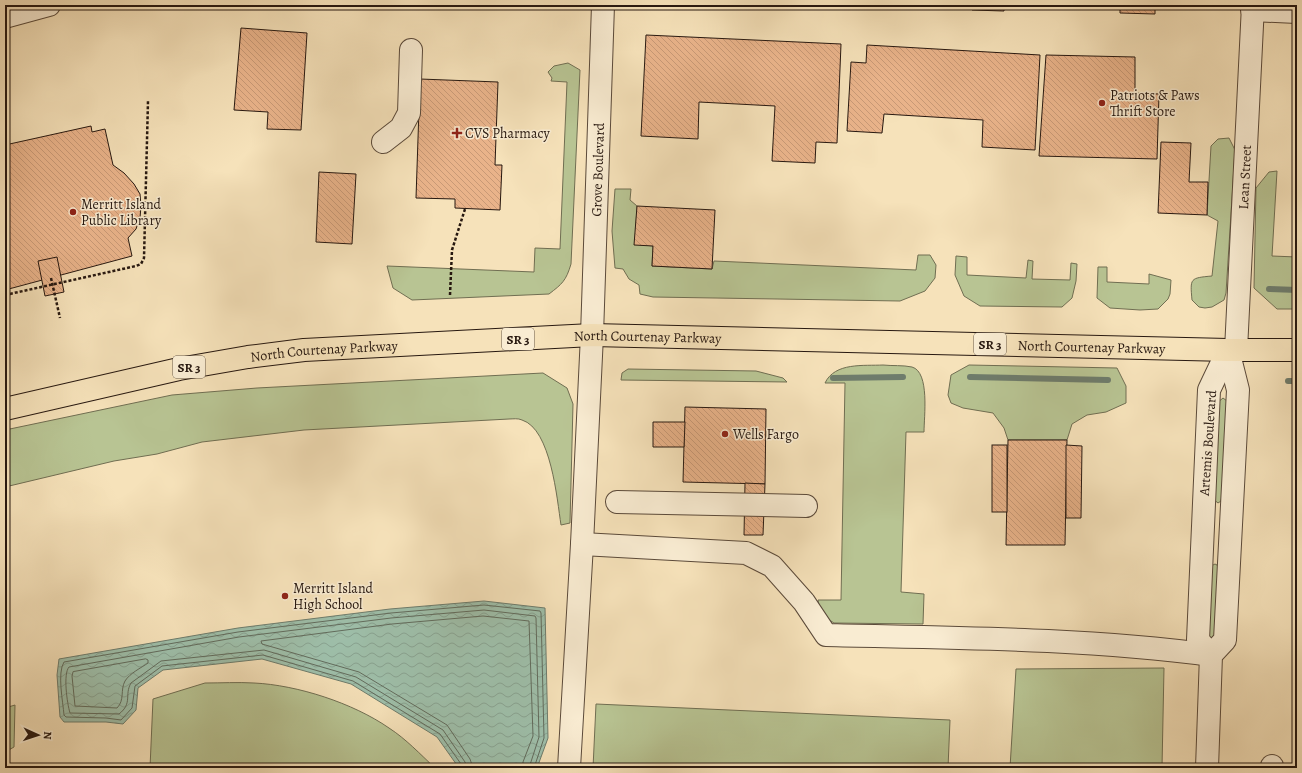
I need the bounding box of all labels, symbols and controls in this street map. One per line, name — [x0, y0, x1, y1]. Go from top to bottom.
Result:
place label: Patriots & Paws Thrift Store — [1110, 86, 1200, 121]
marker: Patriots & Paws Thrift Store — [1097, 98, 1107, 108]
street label: Grove Boulevard — [586, 122, 609, 217]
place label: CVS Pharmacy — [465, 124, 550, 143]
marker: CVS Pharmacy — [452, 128, 462, 138]
street label: Lean Street — [1233, 144, 1256, 210]
place label: Merritt Island Public Library — [81, 195, 162, 230]
marker: Merritt Island Public Library — [68, 207, 78, 217]
street label: North Courtenay Parkway — [573, 325, 722, 348]
road number: SR 3 — [502, 328, 534, 350]
road number: SR 3 — [974, 333, 1006, 355]
street label: North Courtenay Parkway — [249, 336, 399, 366]
street label: North Courtenay Parkway — [1017, 336, 1166, 358]
road number: SR 3 — [173, 356, 205, 378]
street label: Artemis Boulevard — [1195, 389, 1221, 497]
place label: Wells Fargo — [732, 425, 799, 444]
marker: Wells Fargo — [720, 429, 730, 439]
place label: Merritt Island High School — [293, 579, 374, 614]
marker: Merritt Island High School — [280, 591, 290, 601]
north arrow — [18, 715, 58, 755]
text: N — [40, 731, 55, 740]

